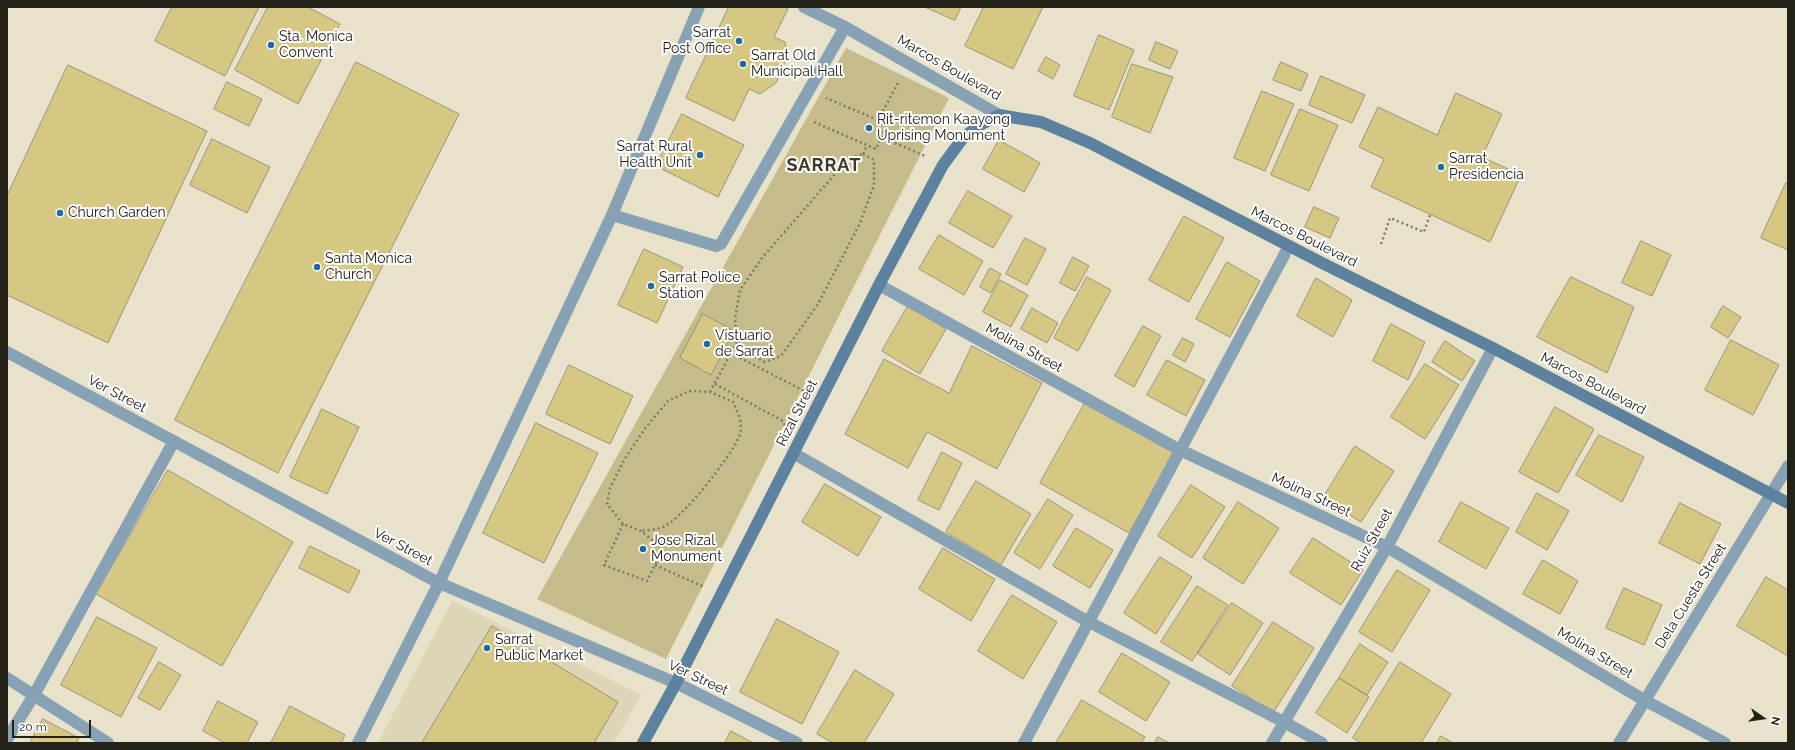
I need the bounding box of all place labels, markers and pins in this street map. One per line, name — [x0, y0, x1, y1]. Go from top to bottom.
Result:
place label: Sarrat Post Office — [662, 25, 731, 58]
place label: Sta. Monica Convent — [279, 29, 353, 62]
marker: Sarrat Post Office — [734, 36, 744, 46]
marker: Sta. Monica Convent — [266, 40, 276, 50]
place label: Sarrat Old Municipal Hall — [751, 48, 843, 80]
marker: Sarrat Old Municipal Hall — [738, 59, 748, 69]
place label: Rit-ritemon Kaayong Uprising Monument — [877, 112, 1010, 144]
marker: Rit-ritemon Kaayong Uprising Monument — [864, 123, 874, 133]
place label: Sarrat Rural Health Unit — [617, 139, 692, 172]
marker: Sarrat Rural Health Unit — [695, 150, 705, 160]
place label: Sarrat Presidencia — [1449, 151, 1524, 184]
marker: Sarrat Presidencia — [1436, 162, 1446, 172]
place label: Church Garden — [68, 205, 166, 221]
marker: Church Garden — [55, 208, 65, 218]
place label: Santa Monica Church — [325, 251, 412, 284]
marker: Santa Monica Church — [312, 262, 322, 272]
place label: Sarrat Police Station — [659, 270, 740, 302]
marker: Sarrat Police Station — [646, 281, 656, 291]
place label: Vistuario de Sarrat — [715, 328, 774, 360]
marker: Vistuario de Sarrat — [702, 339, 712, 349]
place label: Jose Rizal Monument — [651, 533, 722, 566]
marker: Jose Rizal Monument — [638, 544, 648, 554]
place label: Sarrat Public Market — [495, 632, 583, 664]
marker: Sarrat Public Market — [482, 643, 492, 653]

